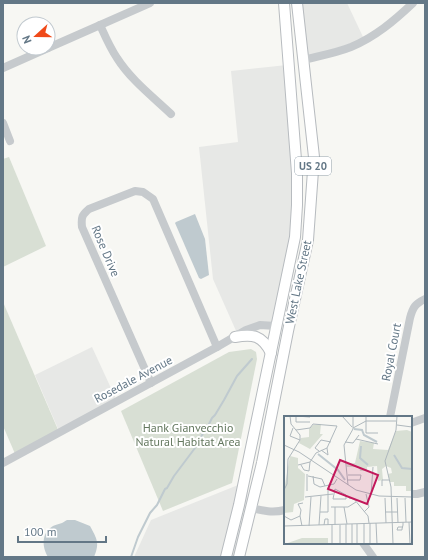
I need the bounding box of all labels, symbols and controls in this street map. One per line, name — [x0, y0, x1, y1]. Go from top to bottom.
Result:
north arrow — [16, 16, 56, 56]
text: N — [19, 34, 34, 45]
road number: US 20 — [295, 157, 331, 175]
street label: Rose Drive — [88, 223, 124, 279]
street label: West Lake Street — [282, 239, 314, 325]
street label: Royal Court — [378, 322, 404, 382]
street label: Rosedale Avenue — [91, 352, 175, 406]
inset map — [284, 416, 412, 544]
park label: Hank Gianvecchio Natural Habitat Area — [135, 420, 241, 449]
scale bar — [18, 518, 106, 544]
text: 100 m — [24, 524, 57, 539]

